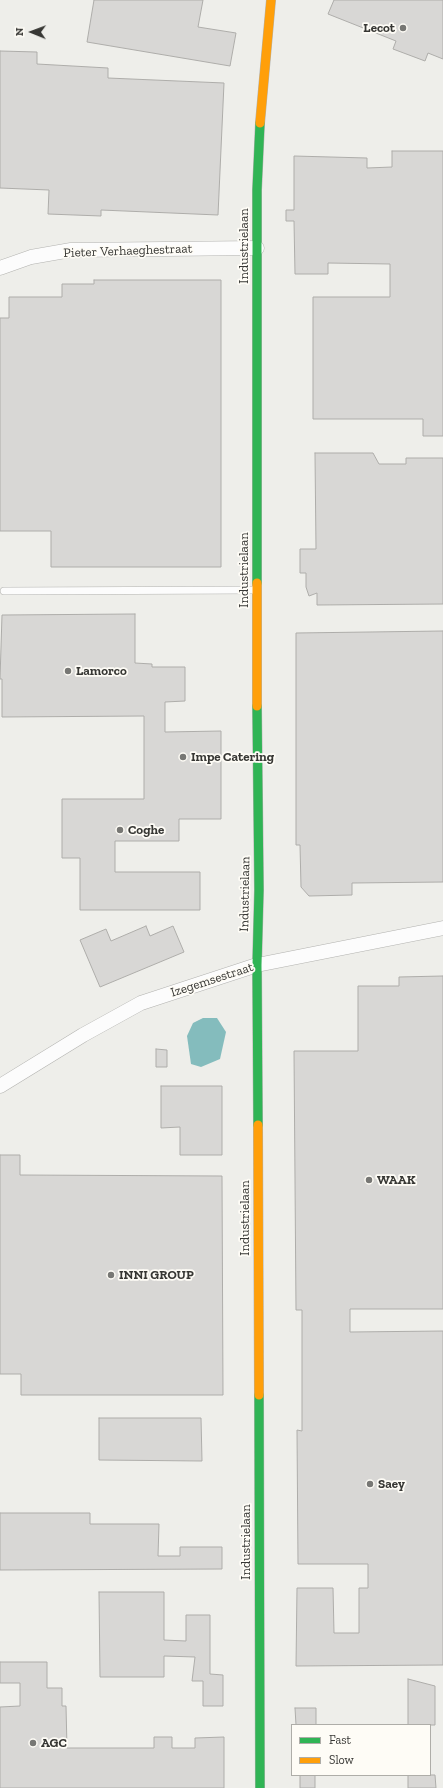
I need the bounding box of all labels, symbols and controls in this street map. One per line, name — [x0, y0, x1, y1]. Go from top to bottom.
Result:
north arrow — [12, 12, 52, 52]
place label: Lecot — [363, 20, 395, 36]
marker: Lecot — [398, 23, 408, 33]
text: N — [13, 27, 26, 36]
street label: Industrielaan — [236, 208, 252, 284]
street label: Pieter Verhaeghestraat — [63, 241, 193, 261]
street label: Industrielaan — [236, 532, 252, 608]
place label: Lamorco — [76, 663, 127, 679]
marker: Lamorco — [63, 666, 73, 676]
place label: Impe Catering — [191, 749, 274, 765]
marker: Impe Catering — [178, 752, 188, 762]
place label: Coghe — [128, 822, 164, 838]
marker: Coghe — [115, 825, 125, 835]
street label: Industrielaan — [237, 856, 253, 932]
street label: Izegemsestraat — [169, 959, 255, 1001]
place label: WAAK — [377, 1172, 415, 1188]
marker: WAAK — [364, 1175, 374, 1185]
street label: Industrielaan — [237, 1180, 253, 1256]
place label: INNI GROUP — [119, 1267, 194, 1283]
marker: INNI GROUP — [106, 1270, 116, 1280]
place label: Saey — [378, 1476, 405, 1492]
marker: Saey — [365, 1479, 375, 1489]
street label: Industrielaan — [238, 1504, 254, 1580]
legend — [291, 1724, 431, 1776]
text: Fast — [329, 1733, 351, 1747]
place label: AGC — [41, 1735, 67, 1751]
marker: AGC — [28, 1738, 38, 1748]
text: Slow — [329, 1753, 354, 1767]

